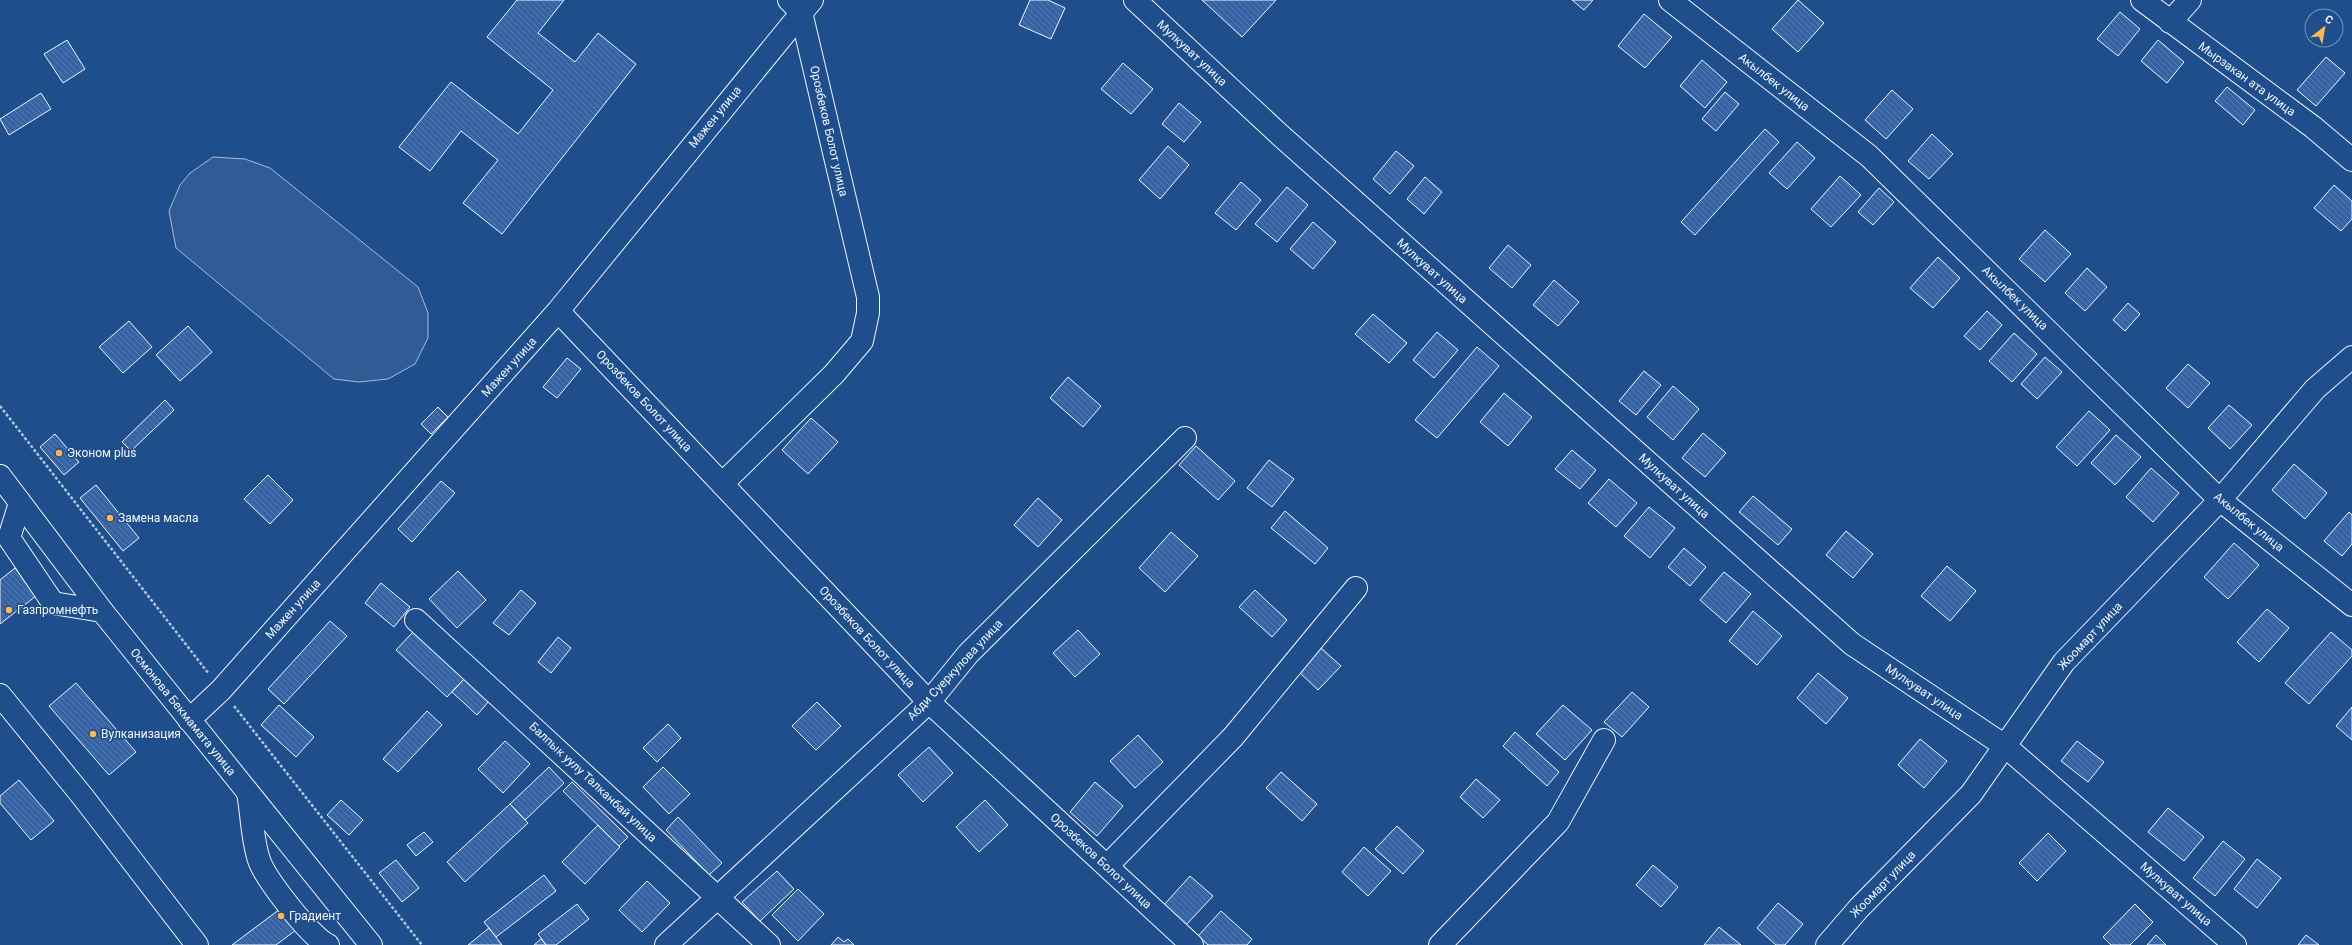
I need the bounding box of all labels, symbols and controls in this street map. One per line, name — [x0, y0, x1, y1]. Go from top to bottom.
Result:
north arrow — [2304, 8, 2344, 48]
text: С — [2322, 12, 2335, 27]
street label: Мулкуват улица — [1154, 17, 1230, 89]
street label: Мырзакан ата улица — [2196, 39, 2298, 119]
street label: Акылбек улица — [1736, 50, 1812, 114]
street label: Орозбеков Болот улица — [807, 64, 851, 198]
street label: Мажен улица — [686, 83, 744, 151]
street label: Мулкуват улица — [1394, 236, 1470, 306]
street label: Акылбек улица — [1979, 263, 2051, 333]
street label: Мажен улица — [479, 334, 539, 400]
street label: Орозбеков Болот улица — [593, 347, 695, 455]
place label: Эконом plus — [67, 446, 136, 460]
marker: Эконом plus — [54, 448, 64, 458]
street label: Мулкуват улица — [1636, 451, 1712, 521]
street label: Акылбек улица — [2211, 490, 2287, 554]
place label: Замена масла — [118, 511, 199, 525]
marker: Замена масла — [105, 513, 115, 523]
street label: Мажен улица — [263, 576, 323, 642]
street label: Орозбеков Болот улица — [816, 583, 918, 691]
street label: Жоомарт улица — [2055, 599, 2125, 673]
place label: Газпромнефть — [17, 603, 98, 617]
marker: Газпромнефть — [4, 605, 14, 615]
street label: Абди Суеркулова улица — [905, 617, 1005, 723]
street label: Осмонова Бекмамата улица — [127, 646, 239, 778]
street label: Мулкуват улица — [1883, 661, 1965, 723]
street label: Балпык уулу Талканбай улица — [526, 719, 660, 845]
place label: Вулканизация — [101, 727, 181, 741]
marker: Вулканизация — [88, 729, 98, 739]
street label: Орозбеков Болот улица — [1047, 810, 1155, 912]
street label: Жоомарт улица — [1847, 848, 1919, 920]
street label: Мулкуват улица — [2137, 859, 2215, 929]
place label: Градиент — [289, 909, 341, 923]
marker: Градиент — [276, 911, 286, 921]

